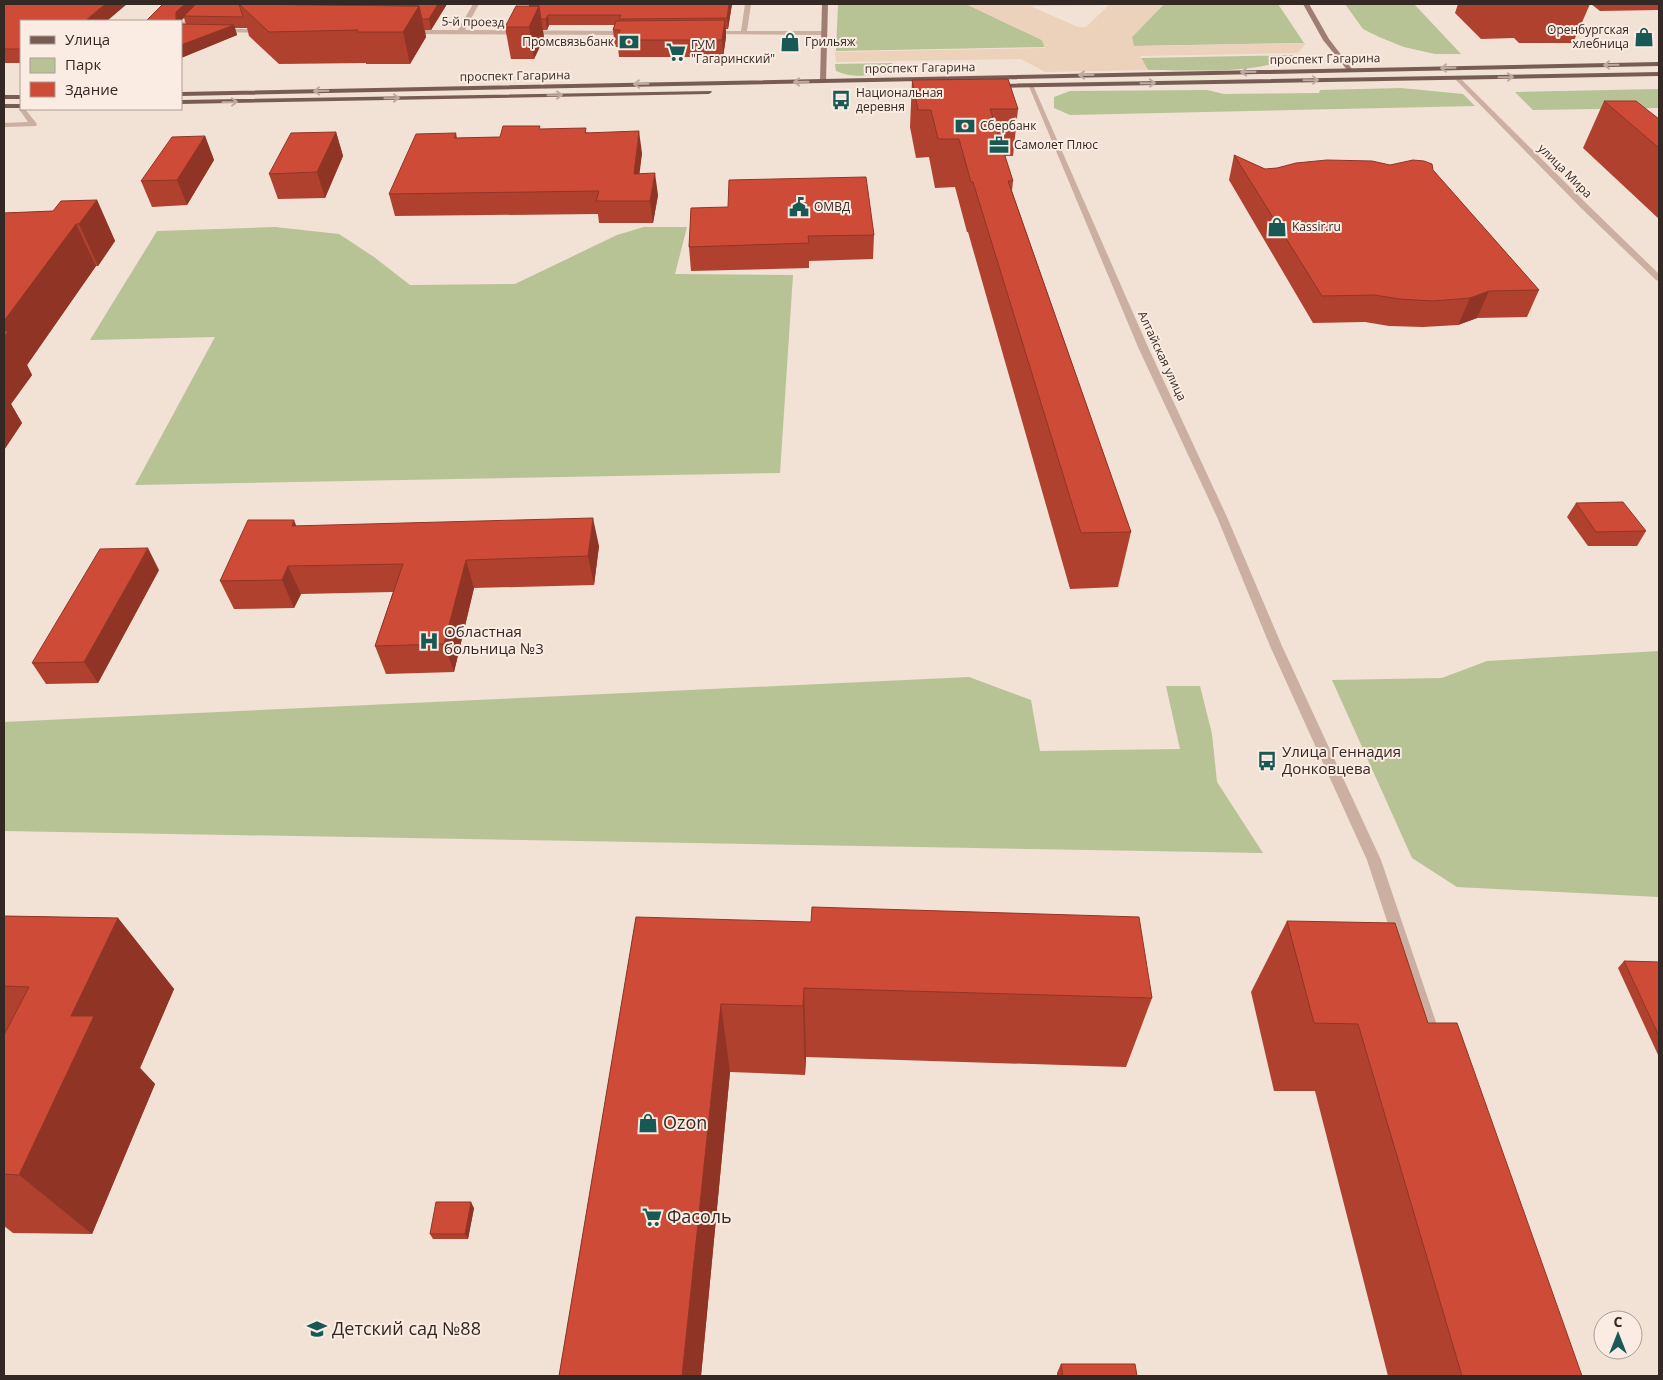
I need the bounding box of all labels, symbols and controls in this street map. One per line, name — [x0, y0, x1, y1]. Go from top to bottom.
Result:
street label: 5-й проезд — [441, 12, 505, 31]
legend — [20, 20, 182, 110]
place label: Оренбургская хлебница — [1547, 21, 1629, 52]
shop icon: Оренбургская хлебница — [1633, 26, 1655, 48]
text: Улица — [65, 29, 110, 49]
bank icon: Промсвязьбанк — [618, 31, 640, 53]
shop icon: Грильяж — [779, 31, 801, 53]
place label: Промсвязьбанк — [522, 33, 615, 50]
place label: Грильяж — [805, 33, 856, 50]
place label: ГУМ "Гагаринский" — [691, 36, 775, 67]
supermarket icon: ГУМ "Гагаринский" — [665, 41, 687, 63]
street label: проспект Гагарина — [1269, 49, 1381, 68]
text: Парк — [65, 54, 101, 74]
street label: проспект Гагарина — [864, 58, 976, 77]
one-way arrow — [1603, 60, 1619, 70]
one-way arrow — [1440, 63, 1456, 73]
street label: проспект Гагарина — [459, 66, 571, 85]
one-way arrow — [1241, 67, 1257, 77]
one-way arrow — [1078, 70, 1094, 80]
one-way arrow — [1498, 72, 1514, 82]
one-way arrow — [1303, 76, 1319, 85]
one-way arrow — [793, 77, 809, 86]
one-way arrow — [1140, 78, 1156, 88]
text: Здание — [65, 79, 118, 99]
one-way arrow — [633, 80, 649, 89]
place label: Национальная деревня — [856, 84, 943, 115]
one-way arrow — [314, 86, 330, 96]
bus stop icon: Национальная деревня — [830, 89, 852, 111]
one-way arrow — [546, 90, 563, 100]
one-way arrow — [384, 93, 400, 103]
one-way arrow — [222, 97, 238, 106]
bank icon: Сбербанк — [954, 115, 976, 137]
place label: Сбербанк — [980, 117, 1037, 134]
office icon: Самолет Плюс — [988, 134, 1010, 156]
place label: Самолет Плюс — [1014, 136, 1098, 153]
street label: улица Мира — [1535, 140, 1596, 201]
public building icon: ОМВД — [788, 196, 810, 218]
place label: ОМВД — [814, 198, 850, 215]
shop icon: Kassir.ru — [1266, 216, 1288, 238]
place label: Kassir.ru — [1292, 218, 1341, 235]
street label: Алтайская улица — [1134, 308, 1191, 404]
place label: Областная больница №3 — [444, 621, 544, 658]
hospital icon: Областная больница №3 — [418, 630, 440, 652]
place label: Улица Геннадия Донковцева — [1282, 741, 1401, 778]
bus stop icon: Улица Геннадия Донковцева — [1256, 750, 1278, 772]
place label: Ozon — [663, 1110, 707, 1134]
shop icon: Ozon — [637, 1112, 659, 1134]
place label: Фасоль — [667, 1204, 732, 1228]
supermarket icon: Фасоль — [641, 1206, 663, 1228]
north arrow — [1593, 1310, 1643, 1360]
text: С — [1614, 1312, 1623, 1331]
place label: Детский сад №88 — [332, 1316, 481, 1340]
school or university icon: Детский сад №88 — [306, 1318, 328, 1340]

